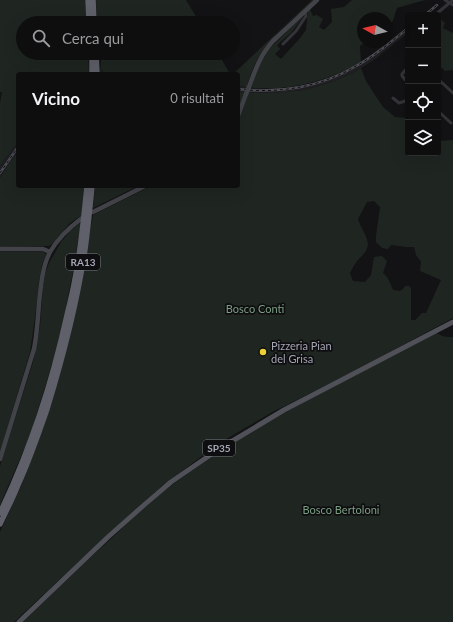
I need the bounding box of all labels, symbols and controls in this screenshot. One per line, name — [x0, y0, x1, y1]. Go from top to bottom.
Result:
north arrow — [357, 12, 393, 48]
map controls — [405, 12, 441, 156]
button: + — [405, 12, 441, 48]
search box — [16, 16, 240, 60]
icon: search — [30, 27, 52, 49]
text: Cerca qui — [62, 29, 124, 47]
button: − — [405, 48, 441, 84]
button: locate — [405, 84, 441, 120]
text: Vicino — [32, 88, 80, 109]
text: 0 risultati — [170, 90, 224, 106]
button: layers — [405, 120, 441, 156]
road number: RA13 — [66, 254, 100, 270]
park label: Bosco Conti — [226, 302, 284, 315]
place label: Pizzeria Pian del Grisa — [271, 339, 332, 365]
marker: Pizzeria Pian del Grisa — [258, 347, 268, 357]
road number: SP35 — [203, 440, 235, 456]
park label: Bosco Bertoloni — [303, 503, 380, 516]

